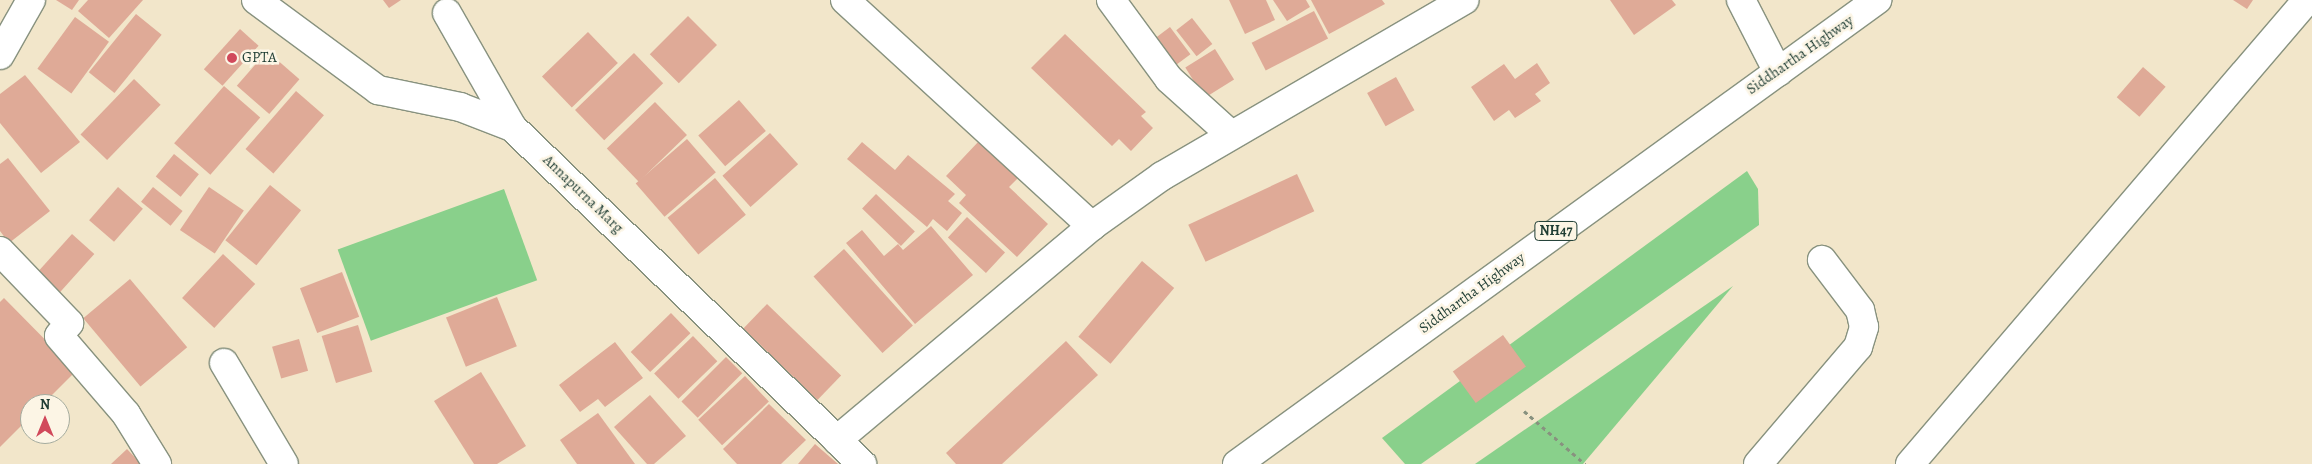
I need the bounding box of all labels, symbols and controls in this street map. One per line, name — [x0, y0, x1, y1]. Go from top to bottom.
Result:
street label: Siddhartha Highway — [1743, 11, 1857, 99]
place label: GPTA — [242, 49, 277, 67]
marker: GPTA — [226, 52, 238, 64]
street label: Annapurna Marg — [539, 151, 627, 237]
road number: NH47 — [1534, 220, 1578, 242]
street label: Siddhartha Highway — [1416, 249, 1528, 337]
north arrow — [20, 394, 70, 444]
text: N — [40, 395, 50, 414]

